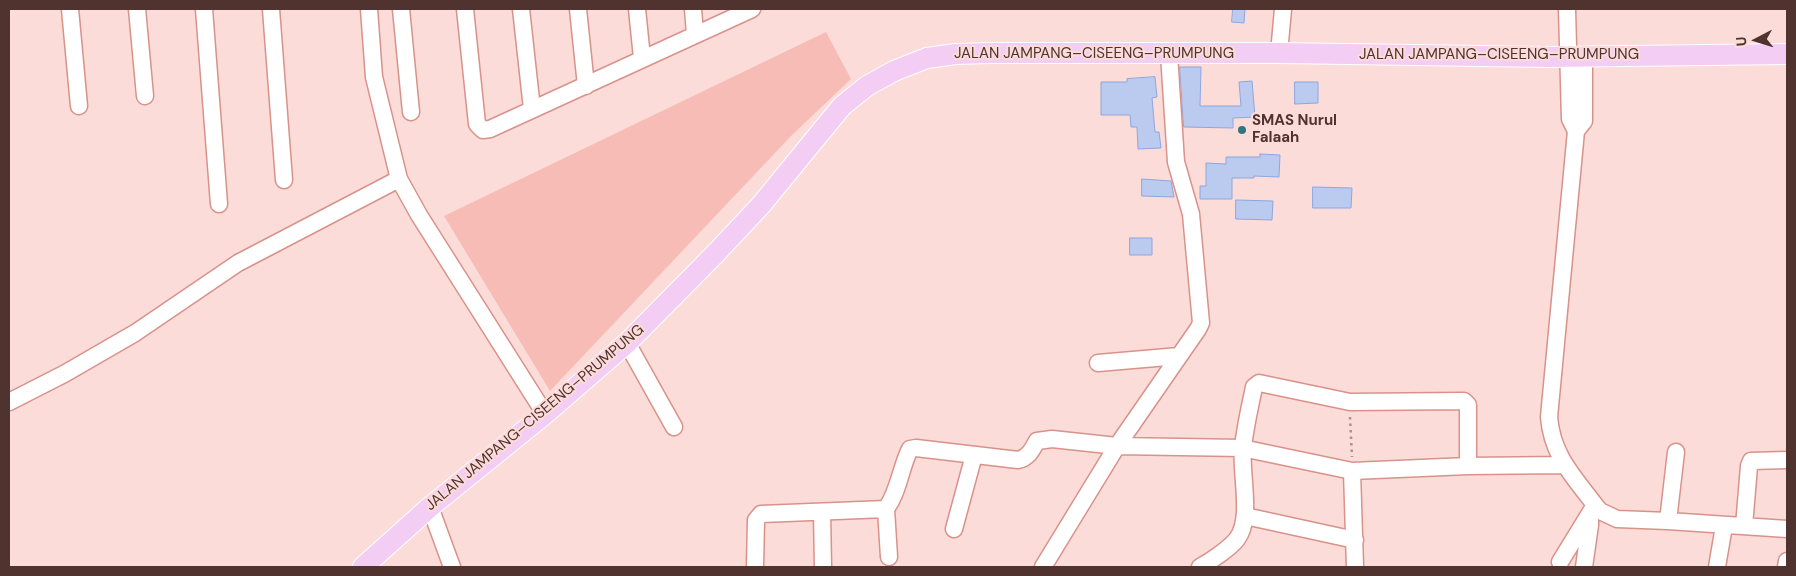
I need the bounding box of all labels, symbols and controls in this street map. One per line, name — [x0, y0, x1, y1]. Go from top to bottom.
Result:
north arrow — [1731, 15, 1781, 65]
text: U — [1732, 36, 1750, 47]
street label: JALAN JAMPANG–CISEENG–PRUMPUNG — [954, 45, 1234, 63]
street label: JALAN JAMPANG–CISEENG–PRUMPUNG — [1359, 46, 1639, 64]
place label: SMAS Nurul Falaah — [1252, 112, 1337, 147]
marker: SMAS Nurul Falaah — [1236, 124, 1248, 136]
street label: JALAN JAMPANG–CISEENG–PRUMPUNG — [422, 321, 648, 515]

